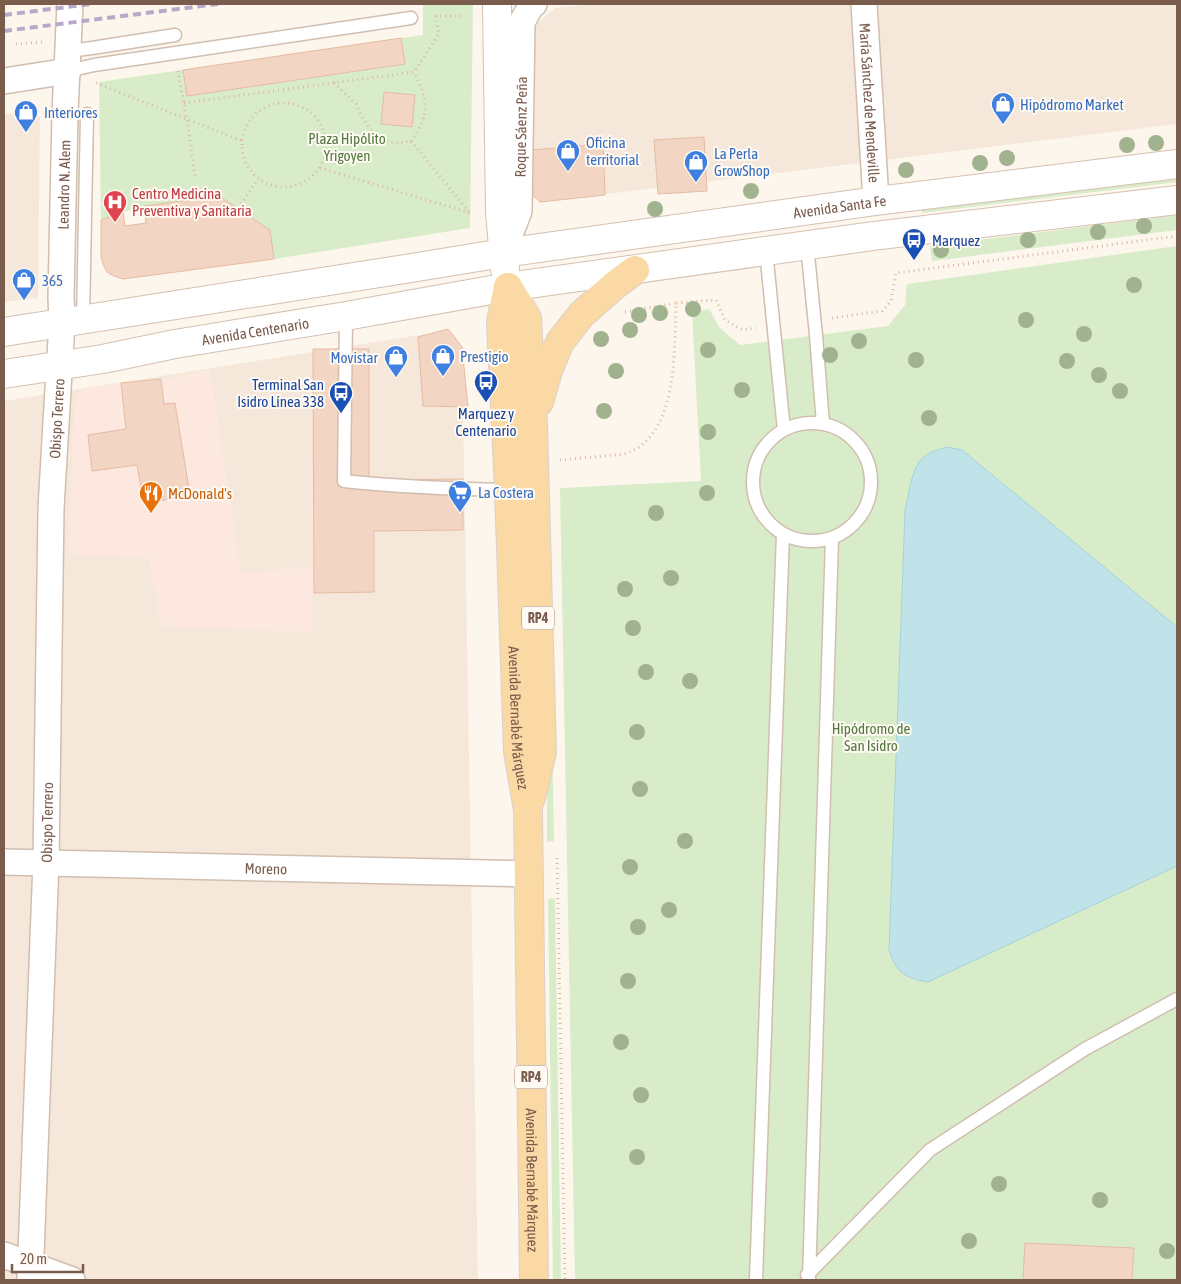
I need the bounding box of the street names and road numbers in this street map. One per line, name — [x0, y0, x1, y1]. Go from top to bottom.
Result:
street label: María Sánchez de Mendeville — [857, 22, 883, 183]
street label: Roque Sáenz Peña — [511, 76, 530, 178]
street label: Leandro N. Alem — [54, 140, 73, 230]
street label: Avenida Santa Fe — [792, 191, 887, 221]
street label: Avenida Centenario — [201, 314, 310, 348]
street label: Obispo Terrero — [45, 378, 67, 459]
road number: RP4 — [522, 606, 554, 630]
street label: Avenida Bernabé Márquez — [506, 646, 533, 791]
street label: Obispo Terrero — [37, 782, 56, 863]
street label: Moreno — [244, 859, 287, 877]
road number: RP4 — [515, 1066, 547, 1088]
street label: Avenida Bernabé Márquez — [523, 1108, 542, 1253]

